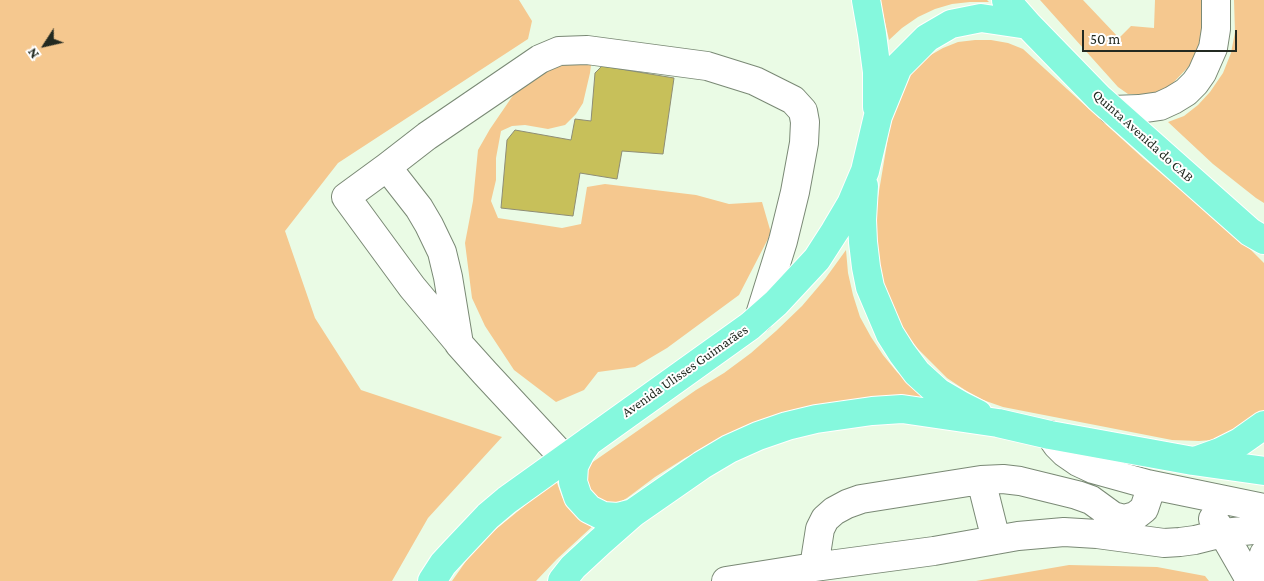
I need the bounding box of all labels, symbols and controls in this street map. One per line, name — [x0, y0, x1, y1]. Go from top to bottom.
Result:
north arrow — [20, 20, 70, 70]
scale bar — [1084, 20, 1239, 52]
text: 50 m — [1090, 31, 1120, 47]
text: N — [23, 45, 42, 62]
street label: Quinta Avenida do CAB — [1089, 86, 1197, 186]
street label: Avenida Ulisses Guimarães — [619, 321, 751, 421]

